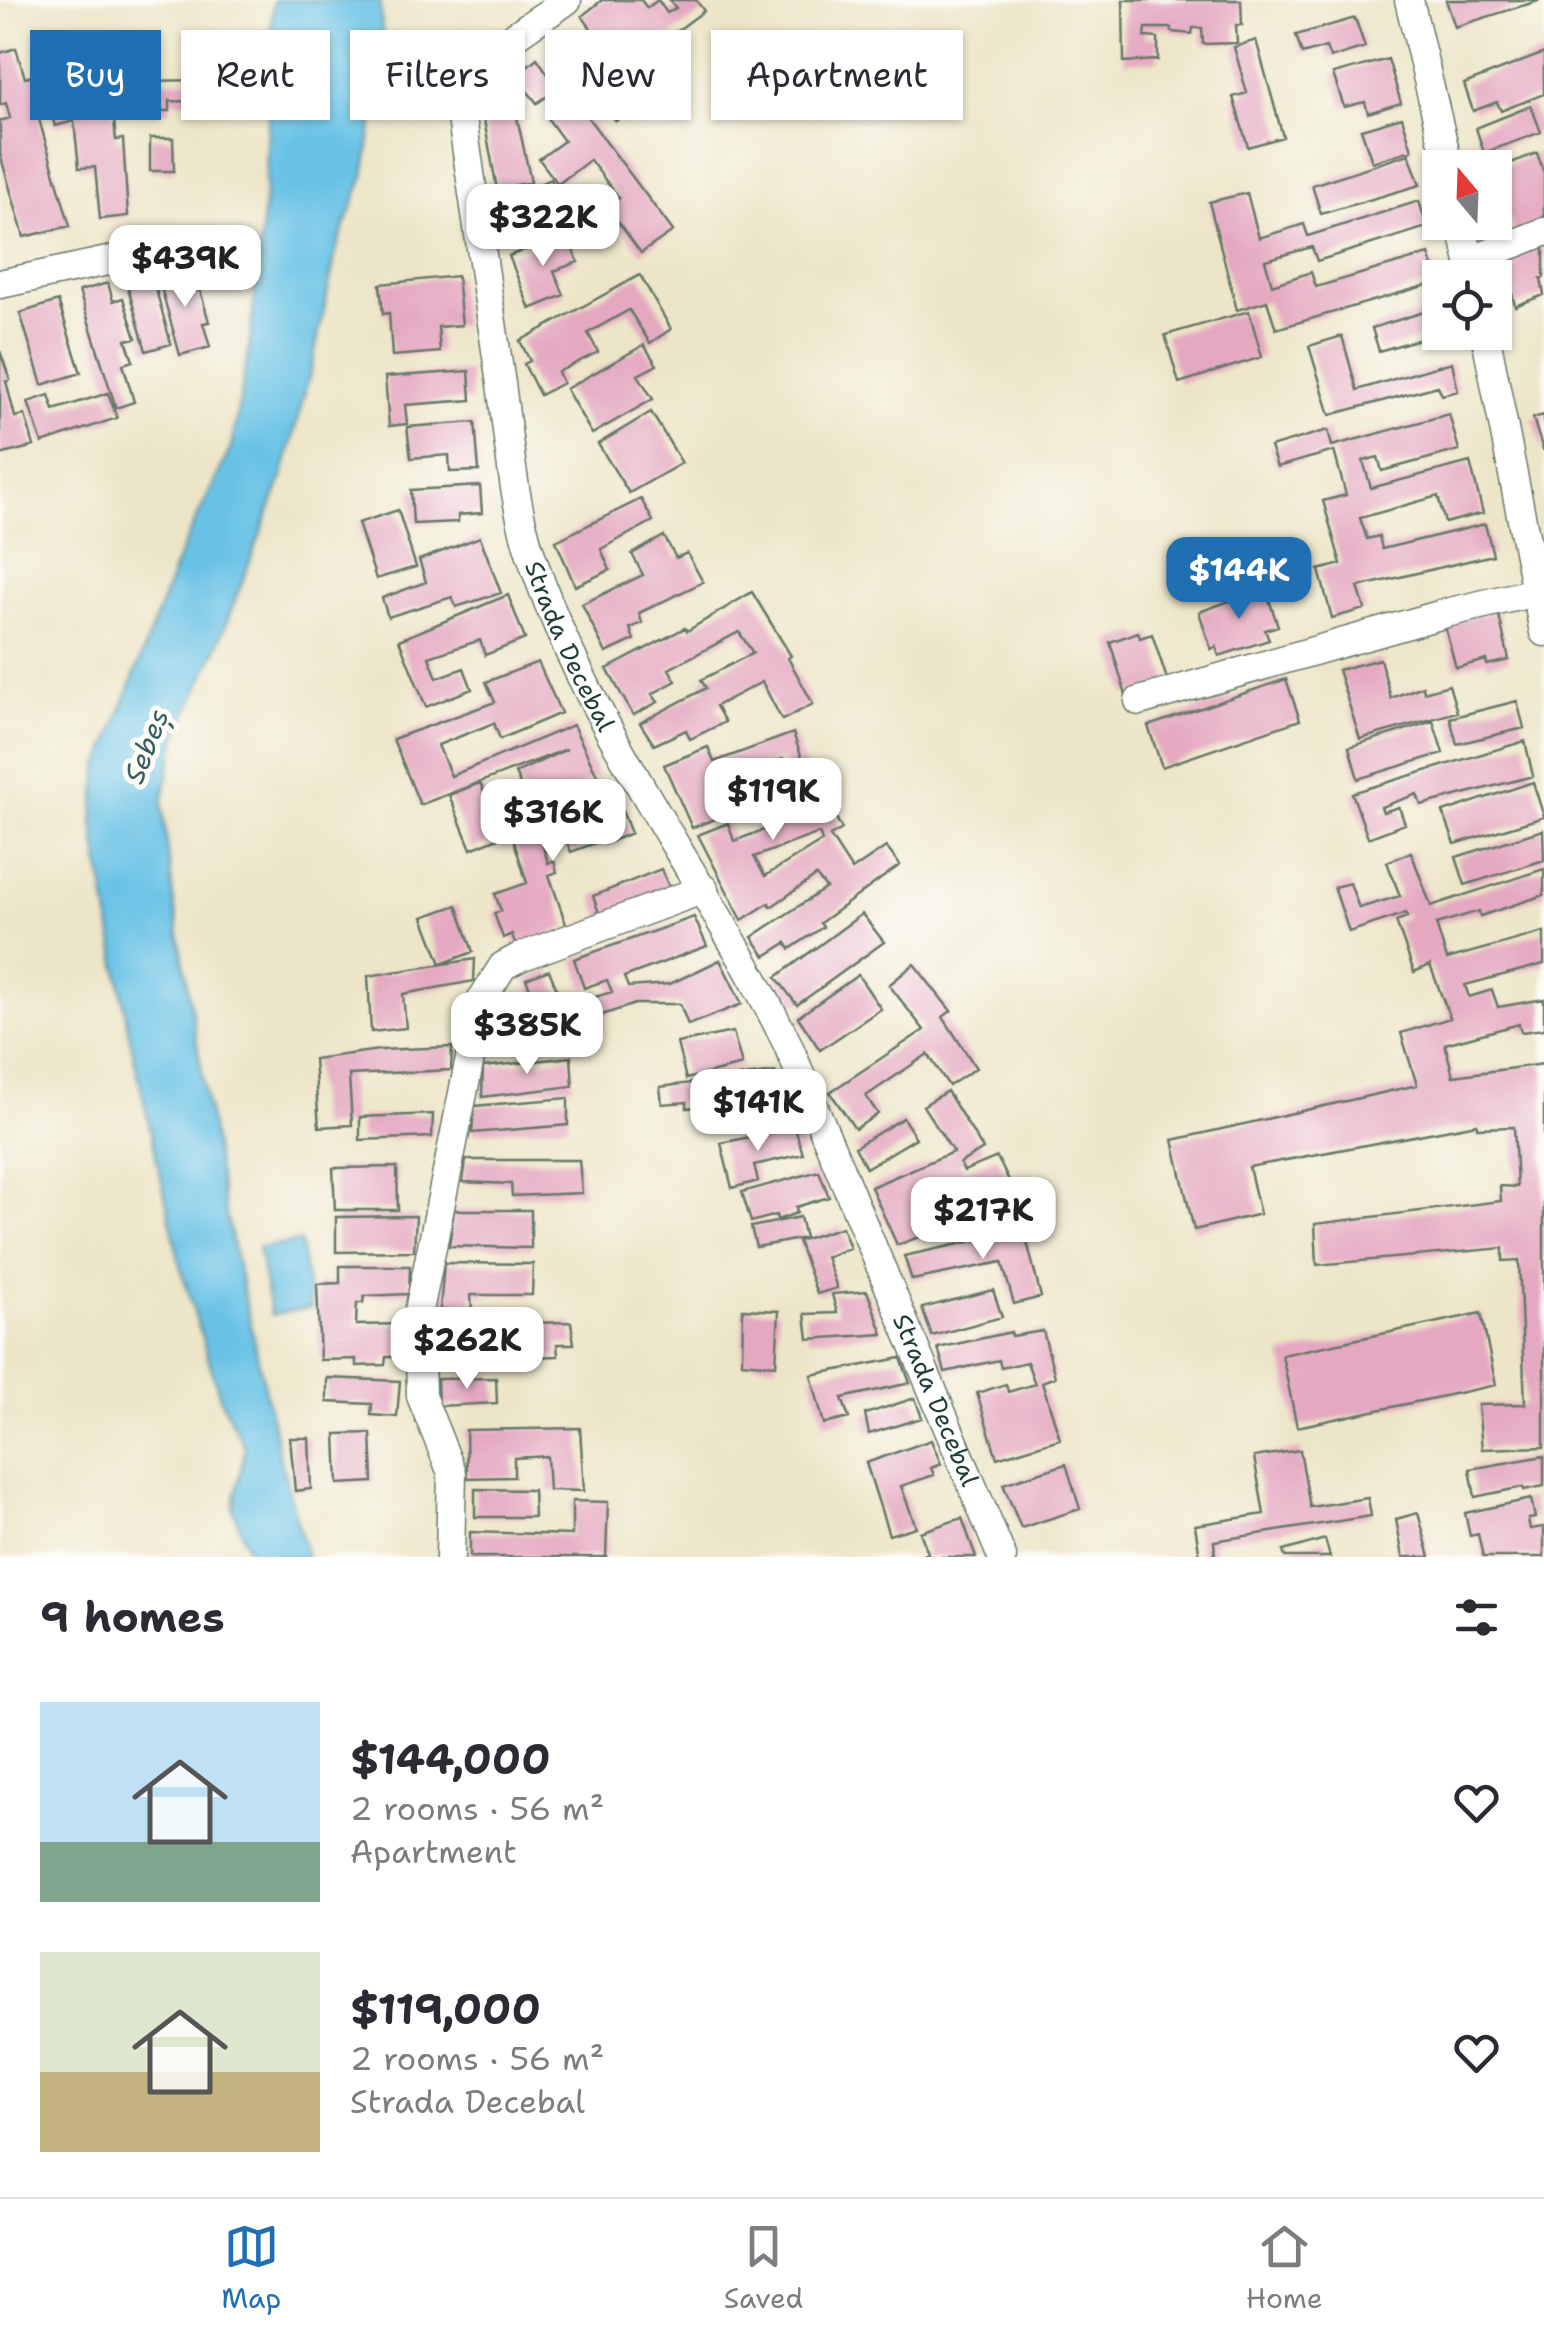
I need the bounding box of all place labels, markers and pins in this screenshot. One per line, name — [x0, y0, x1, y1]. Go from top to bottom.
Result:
pin: $322K — [473, 184, 613, 269]
pin: $439K — [115, 225, 255, 310]
pin: $144K — [1169, 537, 1309, 622]
pin: $119K — [703, 758, 843, 843]
pin: $316K — [483, 779, 623, 864]
pin: $385K — [457, 992, 597, 1077]
pin: $141K — [688, 1069, 828, 1154]
pin: $217K — [913, 1177, 1053, 1262]
pin: $262K — [397, 1307, 537, 1392]

